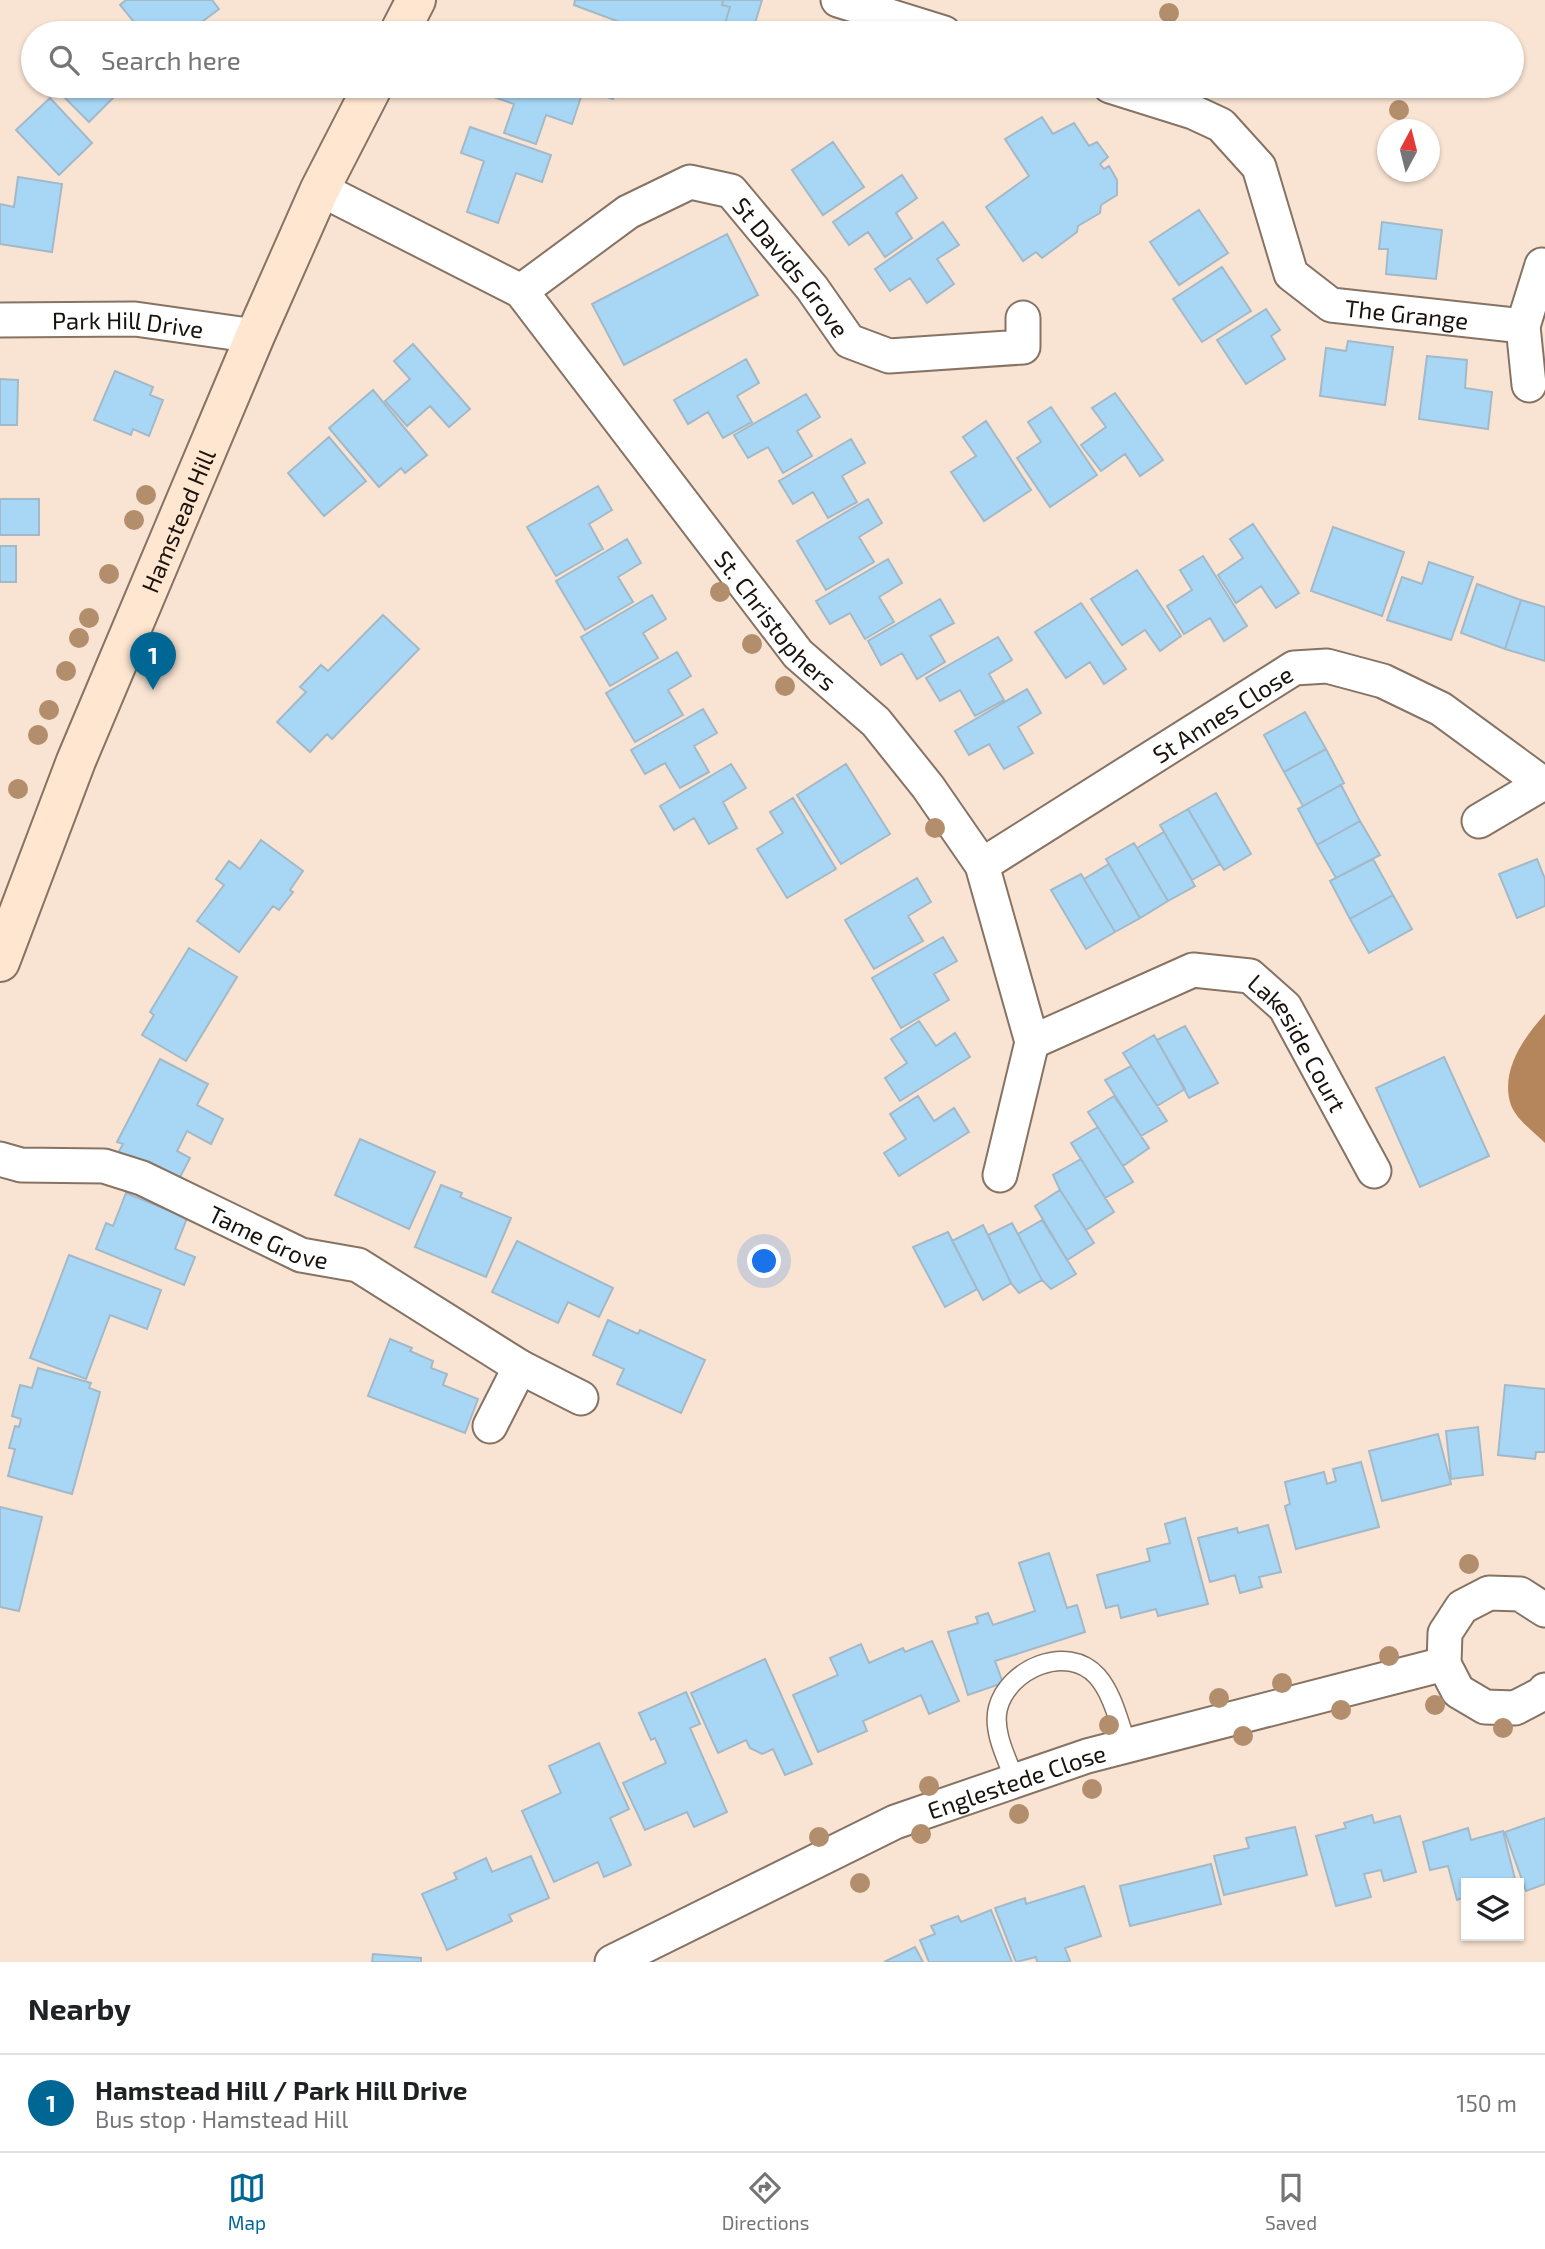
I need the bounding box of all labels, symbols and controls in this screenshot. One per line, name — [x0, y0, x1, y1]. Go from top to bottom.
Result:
search box — [21, 21, 1524, 98]
icon: search — [45, 41, 83, 79]
text: Search here — [101, 44, 241, 75]
north arrow — [1377, 119, 1440, 182]
street label: St Davids Grove — [728, 191, 856, 342]
street label: The Grange — [1343, 292, 1470, 334]
street label: Park Hill Drive — [52, 304, 205, 343]
street label: Hamstead Hill — [134, 444, 220, 597]
street label: St. Christophers — [709, 544, 843, 696]
pin: 1 — [130, 632, 176, 690]
street label: St Annes Close — [1147, 658, 1298, 768]
street label: Lakeside Court — [1243, 967, 1353, 1116]
street label: Tame Grove — [205, 1198, 330, 1274]
your location — [747, 1244, 781, 1278]
street label: Englestede Close — [923, 1737, 1109, 1824]
map controls — [1461, 1878, 1524, 1941]
button: layers — [1461, 1878, 1524, 1941]
text: Nearby — [28, 1990, 131, 2026]
text: Hamstead Hill / Park Hill Drive — [95, 2074, 467, 2105]
text: 1 — [46, 2089, 56, 2117]
text: 150 m — [1456, 2089, 1517, 2117]
text: Bus stop · Hamstead Hill — [95, 2105, 348, 2133]
tab: Map — [228, 2169, 266, 2234]
tab: Directions — [722, 2169, 809, 2234]
tab: Saved — [1265, 2169, 1317, 2234]

